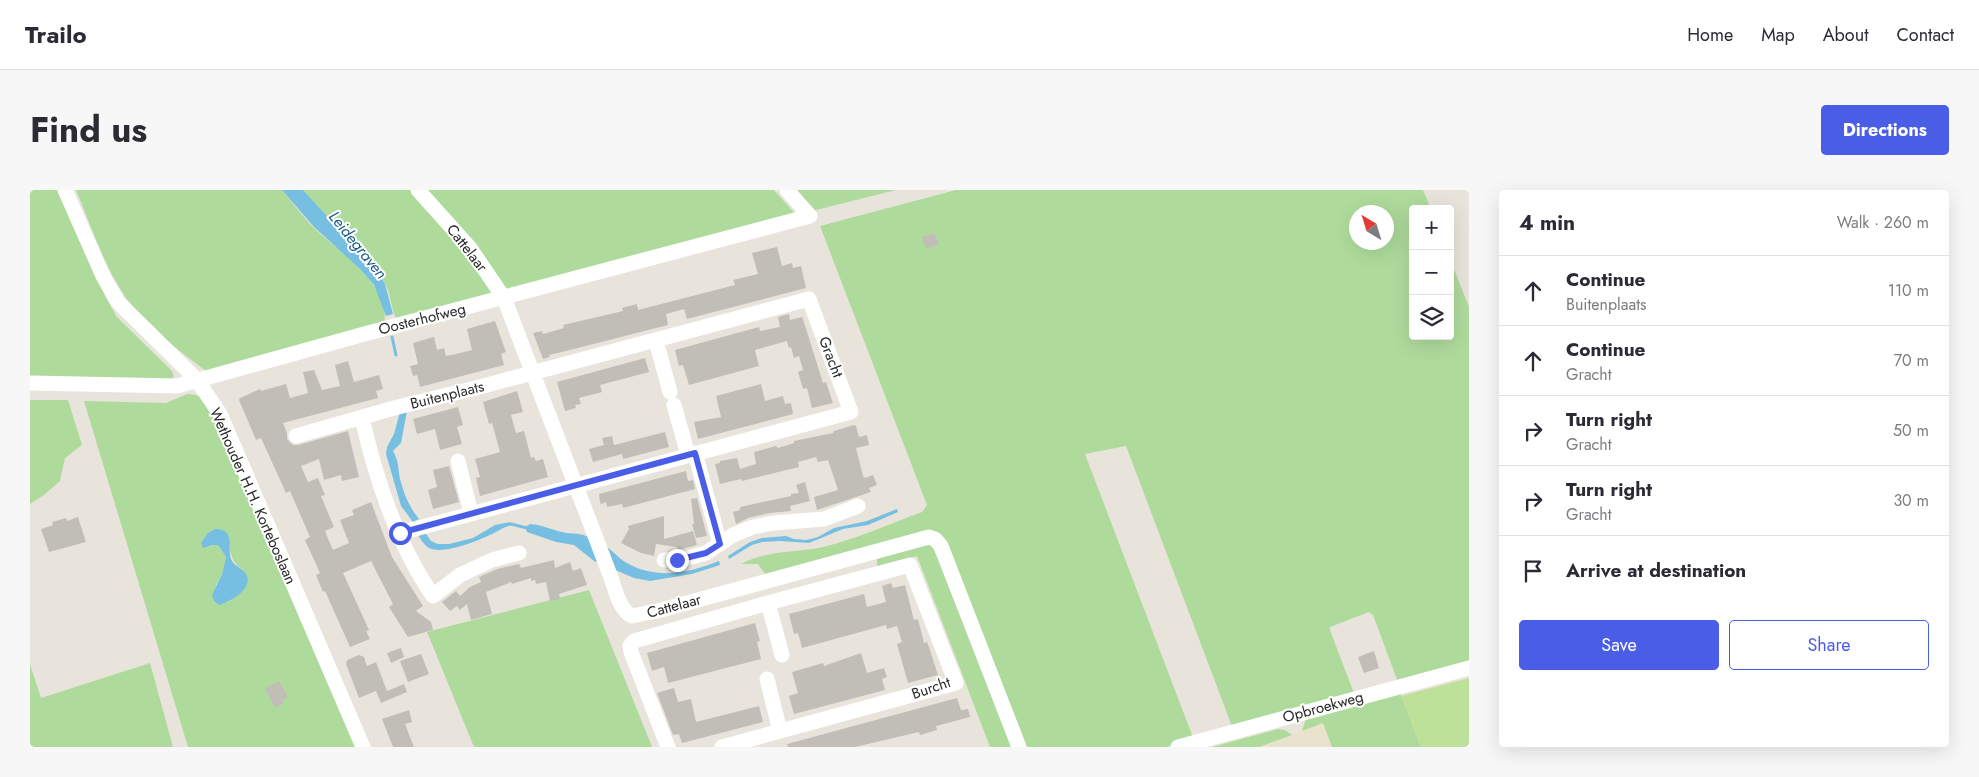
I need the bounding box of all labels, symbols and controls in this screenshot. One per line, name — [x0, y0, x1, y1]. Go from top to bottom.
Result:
text: Trailo — [25, 17, 87, 52]
text: Home — [1687, 22, 1733, 48]
text: Map — [1761, 22, 1795, 48]
text: About — [1823, 22, 1868, 48]
text: Contact — [1896, 22, 1954, 48]
text: Find us — [30, 105, 147, 155]
button: Directions — [1821, 105, 1949, 155]
north arrow — [1349, 205, 1394, 250]
map controls — [1409, 205, 1454, 340]
button: + — [1409, 205, 1454, 250]
water label: Leidegraven — [323, 206, 393, 284]
text: 4 min — [1519, 208, 1575, 238]
text: Walk · 260 m — [1837, 211, 1929, 234]
street label: Cattelaar — [441, 219, 493, 277]
button: − — [1409, 250, 1454, 295]
text: Continue — [1566, 266, 1645, 293]
icon: ahead — [1519, 277, 1547, 305]
text: 110 m — [1888, 279, 1929, 302]
text: Buitenplaats — [1566, 293, 1646, 316]
button: layers — [1409, 295, 1454, 340]
street label: Oosterhofweg — [376, 298, 468, 340]
street label: Gracht — [813, 333, 849, 381]
text: Continue — [1566, 336, 1645, 363]
icon: ahead — [1519, 347, 1547, 375]
text: 70 m — [1894, 349, 1929, 372]
text: Gracht — [1566, 363, 1611, 386]
street label: Buitenplaats — [408, 375, 486, 415]
street label: Wethouder H.H. Korteboslaan — [204, 404, 302, 588]
text: Turn right — [1566, 406, 1652, 433]
icon: right — [1519, 417, 1547, 445]
text: 50 m — [1893, 419, 1929, 442]
text: Gracht — [1566, 433, 1611, 456]
text: Turn right — [1566, 476, 1652, 503]
icon: right — [1519, 487, 1547, 515]
text: 30 m — [1893, 489, 1929, 512]
text: Gracht — [1566, 503, 1611, 526]
route start — [389, 522, 412, 545]
route end — [666, 549, 689, 572]
icon: arrive — [1519, 557, 1547, 585]
text: Arrive at destination — [1566, 557, 1746, 584]
street label: Cattelaar — [644, 588, 704, 624]
button: Save — [1519, 620, 1719, 670]
button: Share — [1729, 620, 1929, 670]
street label: Burcht — [909, 671, 954, 705]
street label: Opbroekweg — [1280, 686, 1366, 728]

